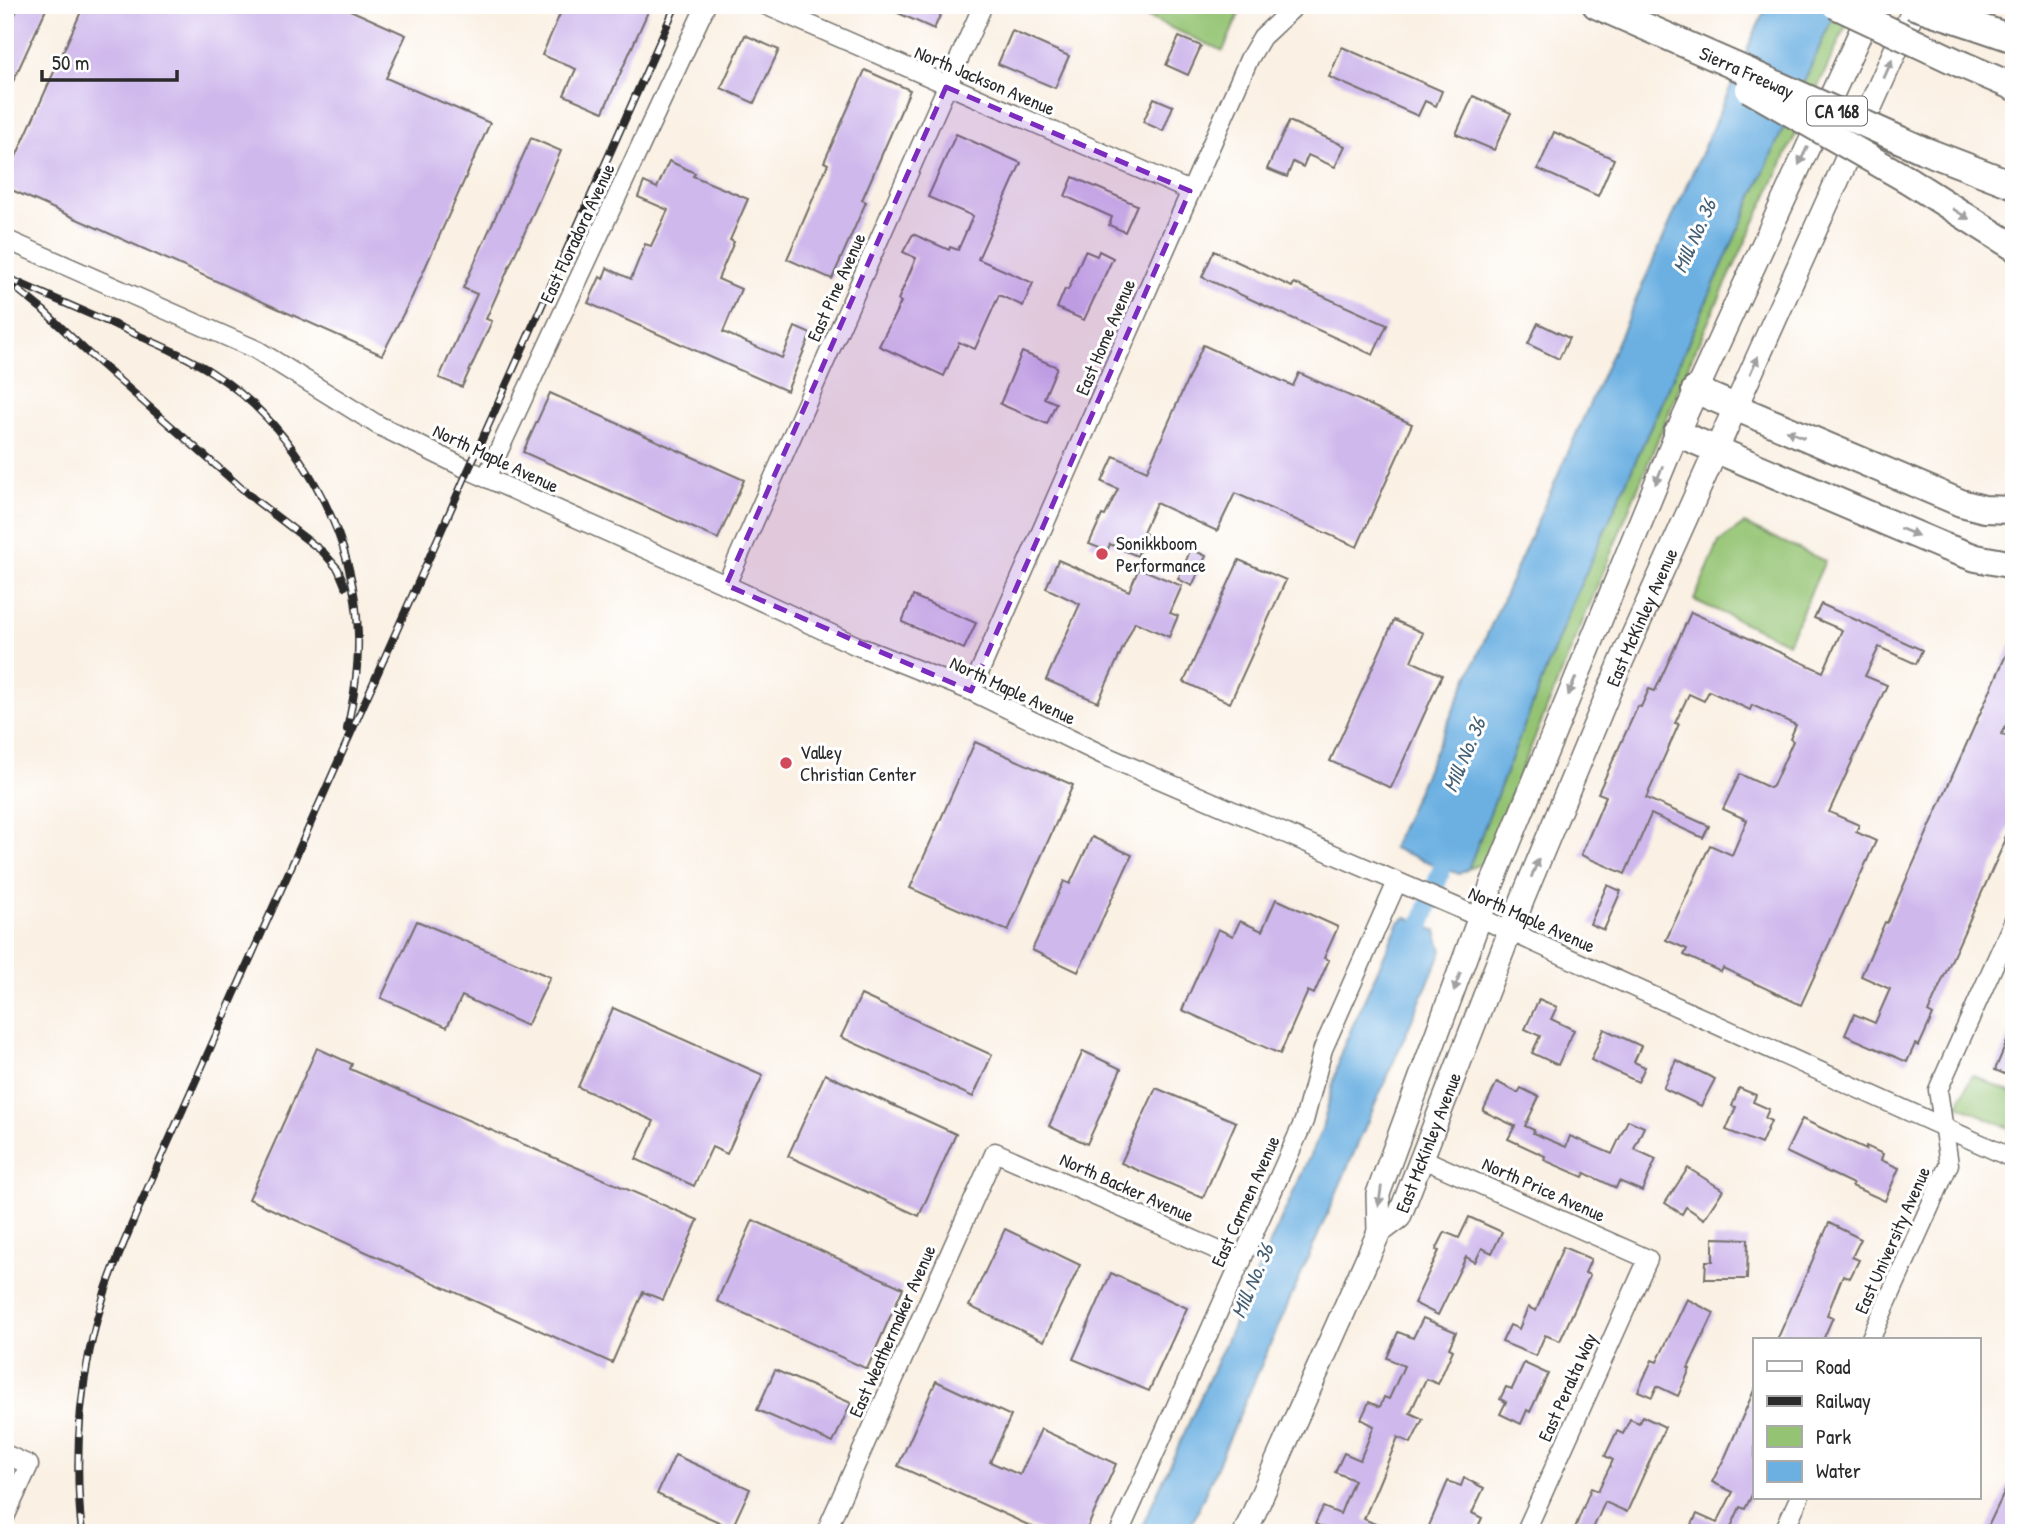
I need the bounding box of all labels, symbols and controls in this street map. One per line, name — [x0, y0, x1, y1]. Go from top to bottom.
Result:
scale bar — [42, 38, 177, 82]
street label: North Jackson Avenue — [911, 39, 1059, 121]
street label: Sierra Freeway — [1696, 40, 1798, 104]
text: 50 m — [52, 48, 89, 77]
one-way arrow — [1883, 58, 1894, 79]
road number: CA 168 — [1807, 96, 1867, 126]
one-way arrow — [1797, 146, 1809, 166]
street label: East Floradora Avenue — [533, 159, 621, 307]
water label: Mill No. 36 — [1665, 193, 1724, 277]
one-way arrow — [1951, 207, 1970, 220]
street label: East Pine Avenue — [800, 228, 872, 345]
street label: East Home Avenue — [1069, 275, 1141, 399]
one-way arrow — [1748, 355, 1760, 375]
street label: North Maple Avenue — [429, 417, 564, 499]
one-way arrow — [1785, 428, 1806, 439]
one-way arrow — [1653, 465, 1664, 486]
one-way arrow — [1898, 527, 1919, 538]
place label: Sonikkboom Performance — [1116, 530, 1206, 578]
street label: East McKinley Avenue — [1599, 544, 1684, 690]
marker: Sonikkboom Performance — [1094, 546, 1110, 562]
street label: North Maple Avenue — [946, 649, 1081, 731]
one-way arrow — [1566, 675, 1577, 696]
water label: Mill No. 36 — [1435, 712, 1493, 796]
place label: Valley Christian Center — [800, 739, 917, 787]
marker: Valley Christian Center — [778, 755, 794, 771]
one-way arrow — [1530, 858, 1541, 879]
street label: North Maple Avenue — [1465, 879, 1600, 959]
one-way arrow — [1451, 972, 1462, 993]
street label: East McKinley Avenue — [1389, 1068, 1467, 1217]
street label: East Carmen Avenue — [1204, 1131, 1286, 1271]
street label: North Backer Avenue — [1056, 1146, 1198, 1228]
street label: North Price Avenue — [1478, 1150, 1610, 1228]
street label: East University Avenue — [1848, 1162, 1936, 1318]
one-way arrow — [1374, 1185, 1385, 1207]
water label: Mill No. 36 — [1223, 1238, 1281, 1322]
street label: East Weathermaker Avenue — [842, 1240, 942, 1421]
street label: East Peralta Way — [1532, 1329, 1602, 1445]
legend — [1753, 1338, 1980, 1500]
text: Road — [1816, 1352, 1850, 1381]
text: Railway — [1816, 1386, 1871, 1415]
text: Park — [1816, 1422, 1851, 1451]
text: Water — [1816, 1456, 1861, 1485]

